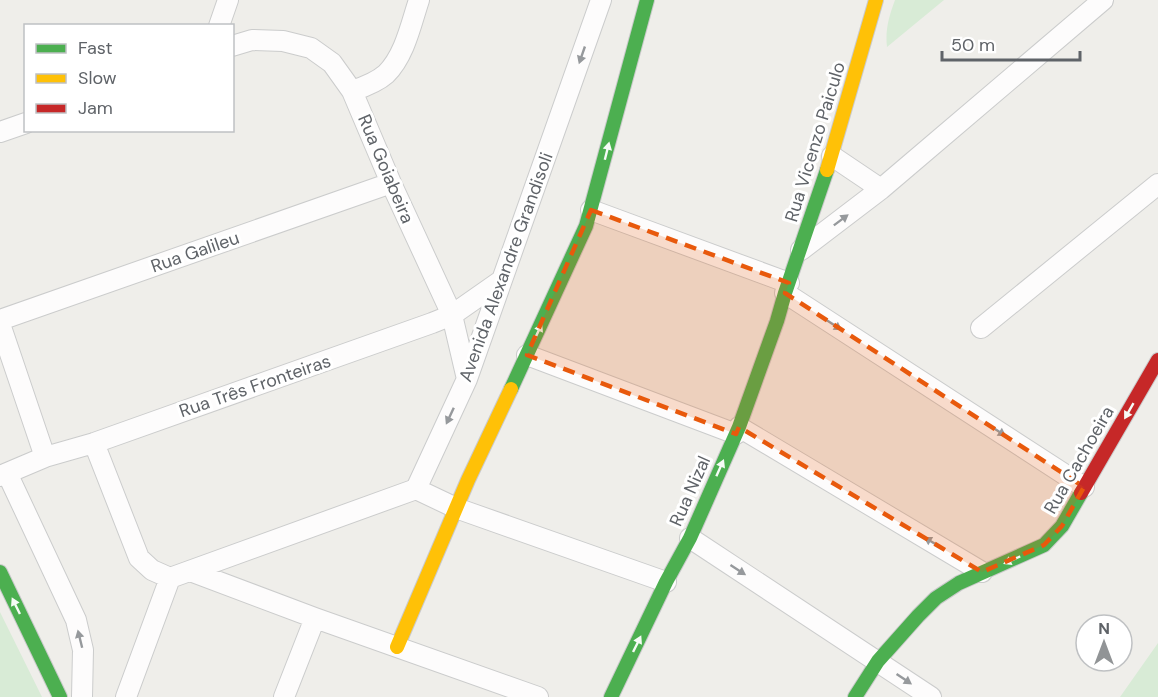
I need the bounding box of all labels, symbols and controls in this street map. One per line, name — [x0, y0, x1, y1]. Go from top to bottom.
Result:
legend — [24, 24, 234, 132]
scale bar — [942, 24, 1080, 62]
text: 50 m — [951, 33, 995, 57]
text: Fast — [78, 36, 113, 60]
one-way arrow — [576, 46, 586, 64]
street label: Rua Vicenzo Paiculo — [779, 59, 851, 225]
text: Slow — [78, 66, 117, 90]
text: Jam — [78, 96, 113, 120]
street label: Rua Goiabeira — [352, 111, 420, 227]
one-way arrow — [602, 141, 612, 160]
street label: Avenida Alexandre Grandisoli — [453, 149, 559, 385]
one-way arrow — [833, 214, 848, 226]
street label: Rua Galileu — [148, 226, 242, 278]
one-way arrow — [826, 319, 842, 330]
one-way arrow — [533, 324, 542, 341]
street label: Rua Três Fronteiras — [176, 349, 334, 423]
street label: Rua Cachoeira — [1038, 402, 1120, 518]
one-way arrow — [1123, 403, 1134, 419]
one-way arrow — [446, 407, 455, 424]
one-way arrow — [990, 426, 1006, 437]
street label: Rua Nizal — [664, 452, 716, 530]
one-way arrow — [716, 460, 725, 477]
one-way arrow — [924, 537, 940, 548]
one-way arrow — [1003, 555, 1020, 564]
one-way arrow — [730, 565, 747, 576]
one-way arrow — [12, 598, 21, 615]
north arrow — [1074, 613, 1134, 673]
text: N — [1098, 618, 1110, 639]
one-way arrow — [75, 630, 85, 648]
one-way arrow — [632, 636, 641, 653]
one-way arrow — [896, 673, 912, 685]

